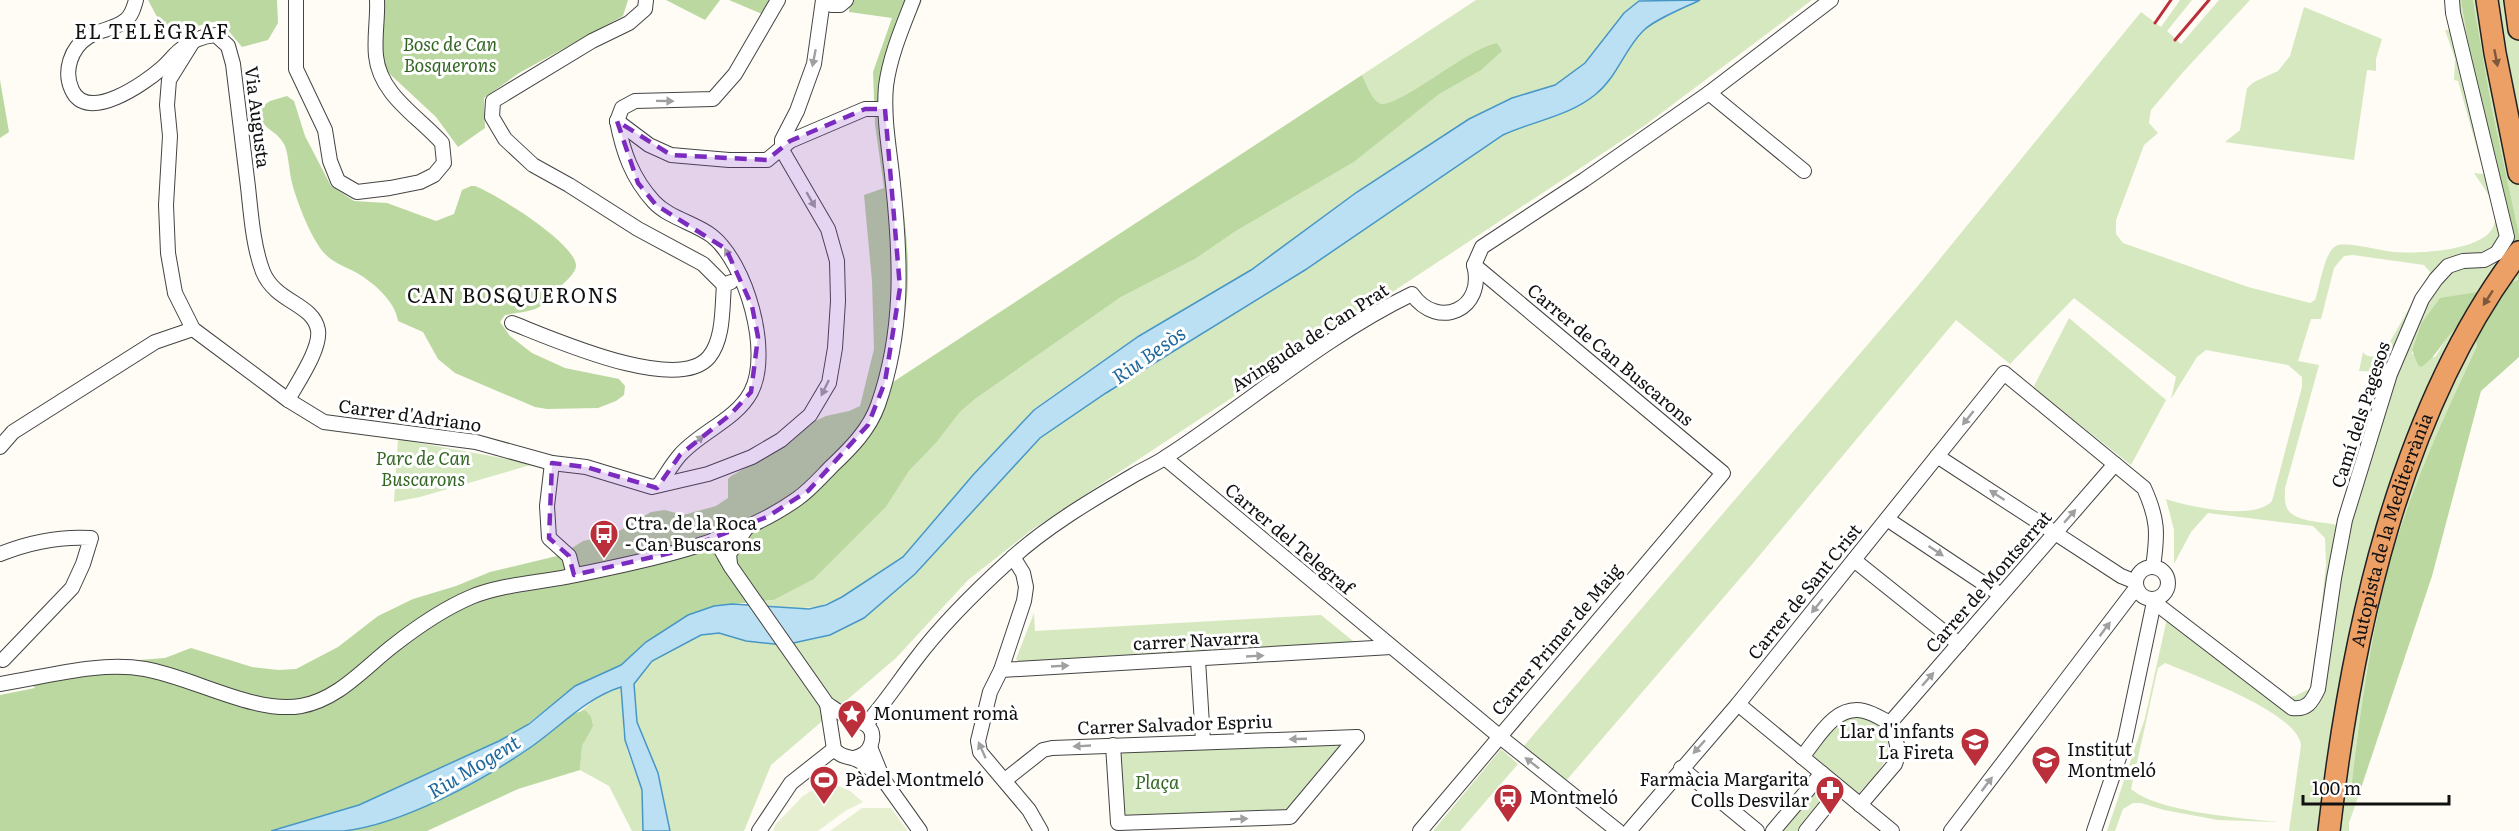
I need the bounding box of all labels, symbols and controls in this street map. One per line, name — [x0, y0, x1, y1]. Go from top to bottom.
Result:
district label: EL TELÈGRAF — [74, 15, 230, 45]
park label: Bosc de Can Bosquerons — [403, 30, 498, 78]
one-way arrow — [2492, 48, 2501, 67]
one-way arrow — [809, 49, 818, 68]
street label: Via Augusta — [239, 64, 278, 170]
one-way arrow — [655, 96, 674, 106]
one-way arrow — [806, 192, 817, 208]
one-way arrow — [724, 248, 735, 264]
street label: Avinguda de Can Prat — [1225, 275, 1394, 398]
street label: Carrer de Can Buscarons — [1522, 276, 1700, 432]
district label: CAN BOSQUERONS — [407, 279, 619, 309]
one-way arrow — [2483, 289, 2494, 306]
water label: Riu Besòs — [1105, 317, 1191, 390]
street label: Camí dels Pagesos — [2323, 338, 2396, 491]
one-way arrow — [821, 379, 830, 396]
street label: Carrer d'Adriano — [337, 391, 483, 438]
street label: Autopista de la Mediterrània — [2343, 408, 2439, 650]
one-way arrow — [1962, 411, 1974, 426]
one-way arrow — [689, 435, 705, 448]
park label: Parc de Can Buscarons — [376, 444, 471, 492]
street label: Carrer del Telegraf — [1220, 476, 1362, 601]
one-way arrow — [1989, 490, 2006, 501]
street label: Carrer de Montserrat — [1918, 503, 2058, 658]
one-way arrow — [2063, 508, 2077, 523]
place label: Ctra. de la Roca - Can Buscarons — [625, 509, 761, 557]
street label: Carrer de Sant Crist — [1740, 517, 1868, 665]
bus stop icon: Ctra. de la Roca - Can Buscarons — [588, 518, 620, 560]
one-way arrow — [1927, 545, 1943, 557]
street label: Carrer Primer de Maig — [1484, 556, 1628, 721]
one-way arrow — [1812, 598, 1824, 613]
one-way arrow — [2099, 622, 2111, 638]
street label: carrer Navarra — [1132, 623, 1260, 656]
one-way arrow — [1245, 652, 1264, 661]
one-way arrow — [1050, 662, 1069, 671]
one-way arrow — [1922, 671, 1935, 687]
place icon: Monument romà — [836, 698, 868, 740]
place label: Monument romà — [873, 699, 1019, 726]
street label: Carrer Salvador Espriu — [1077, 707, 1273, 740]
place label: Llar d'infants La Fireta — [1839, 717, 1954, 765]
water label: Riu Mogent — [421, 726, 525, 805]
school or university icon: Llar d'infants La Fireta — [1959, 726, 1991, 768]
one-way arrow — [1289, 734, 1308, 743]
place label: Institut Montmeló — [2067, 735, 2156, 783]
one-way arrow — [1693, 739, 1706, 754]
one-way arrow — [977, 741, 987, 759]
one-way arrow — [1073, 742, 1092, 751]
school or university icon: Institut Montmeló — [2030, 744, 2062, 786]
one-way arrow — [1525, 757, 1540, 770]
sports icon: Pàdel Montmeló — [808, 764, 840, 806]
place label: Pàdel Montmeló — [845, 765, 984, 792]
place label: Farmàcia Margarita Colls Desvilar — [1639, 765, 1809, 813]
park label: Plaça — [1135, 768, 1180, 795]
scale bar — [2303, 768, 2448, 806]
pharmacy icon: Farmàcia Margarita Colls Desvilar — [1814, 774, 1846, 816]
text: 100 m — [2312, 774, 2361, 801]
one-way arrow — [1981, 777, 1993, 793]
station icon: Montmeló — [1492, 782, 1524, 824]
place label: Montmeló — [1529, 783, 1618, 810]
one-way arrow — [1230, 815, 1249, 824]

